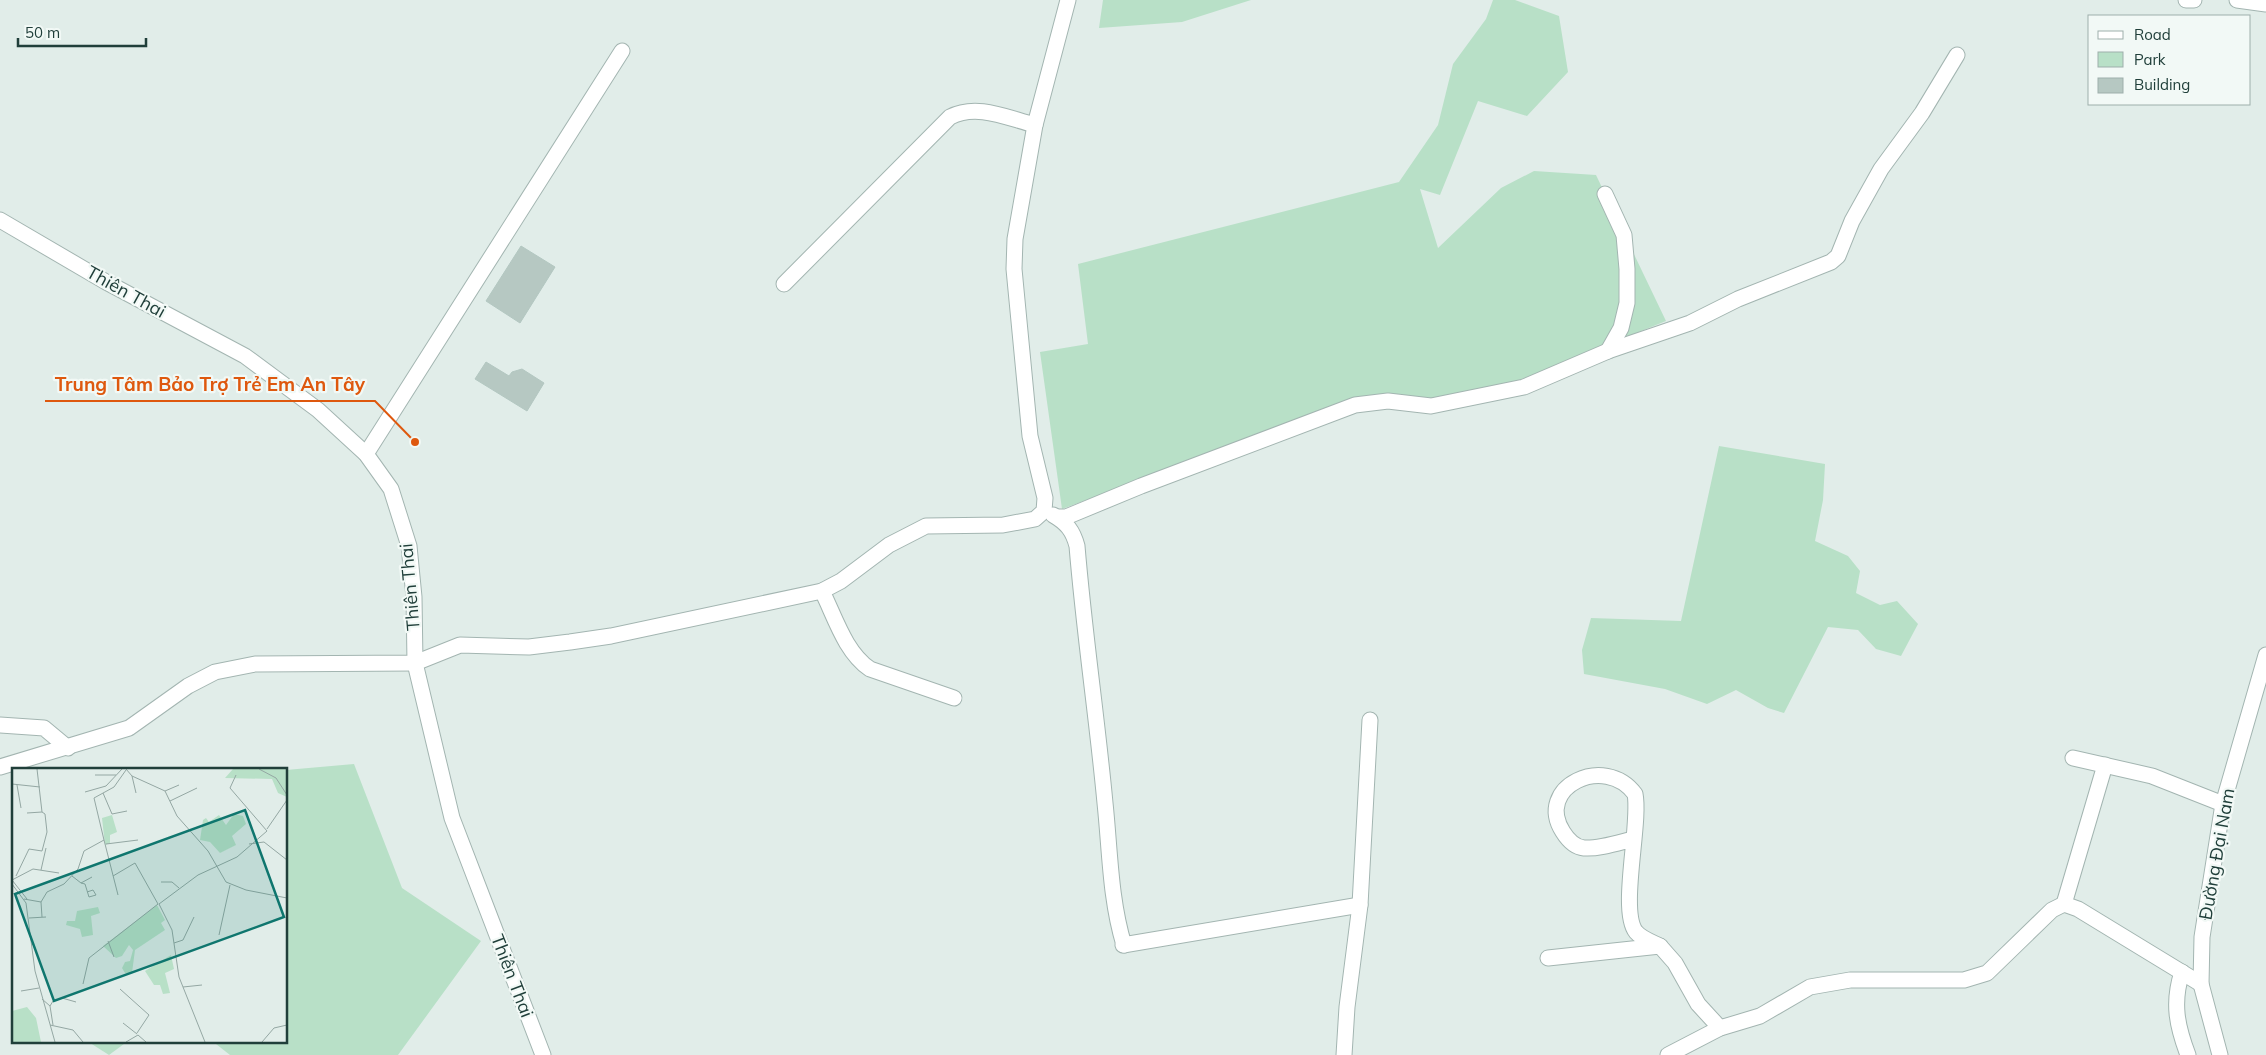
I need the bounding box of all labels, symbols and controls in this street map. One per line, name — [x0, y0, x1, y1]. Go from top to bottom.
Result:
scale bar — [18, 15, 145, 47]
legend — [2088, 15, 2251, 105]
text: 50 m — [25, 23, 60, 42]
text: Road — [2134, 25, 2171, 44]
text: Park — [2134, 50, 2166, 69]
text: Building — [2134, 75, 2190, 94]
street label: Thiên Thai — [83, 260, 170, 323]
callout: Trung Tâm Bảo Trợ Trẻ Em An Tây — [45, 367, 375, 401]
text: Trung Tâm Bảo Trợ Trẻ Em An Tây — [55, 372, 366, 396]
street label: Thiên Thai — [394, 543, 425, 632]
inset map — [12, 768, 288, 1042]
street label: Đường Đại Nam — [2194, 786, 2239, 922]
street label: Thiên Thai — [486, 931, 539, 1021]

